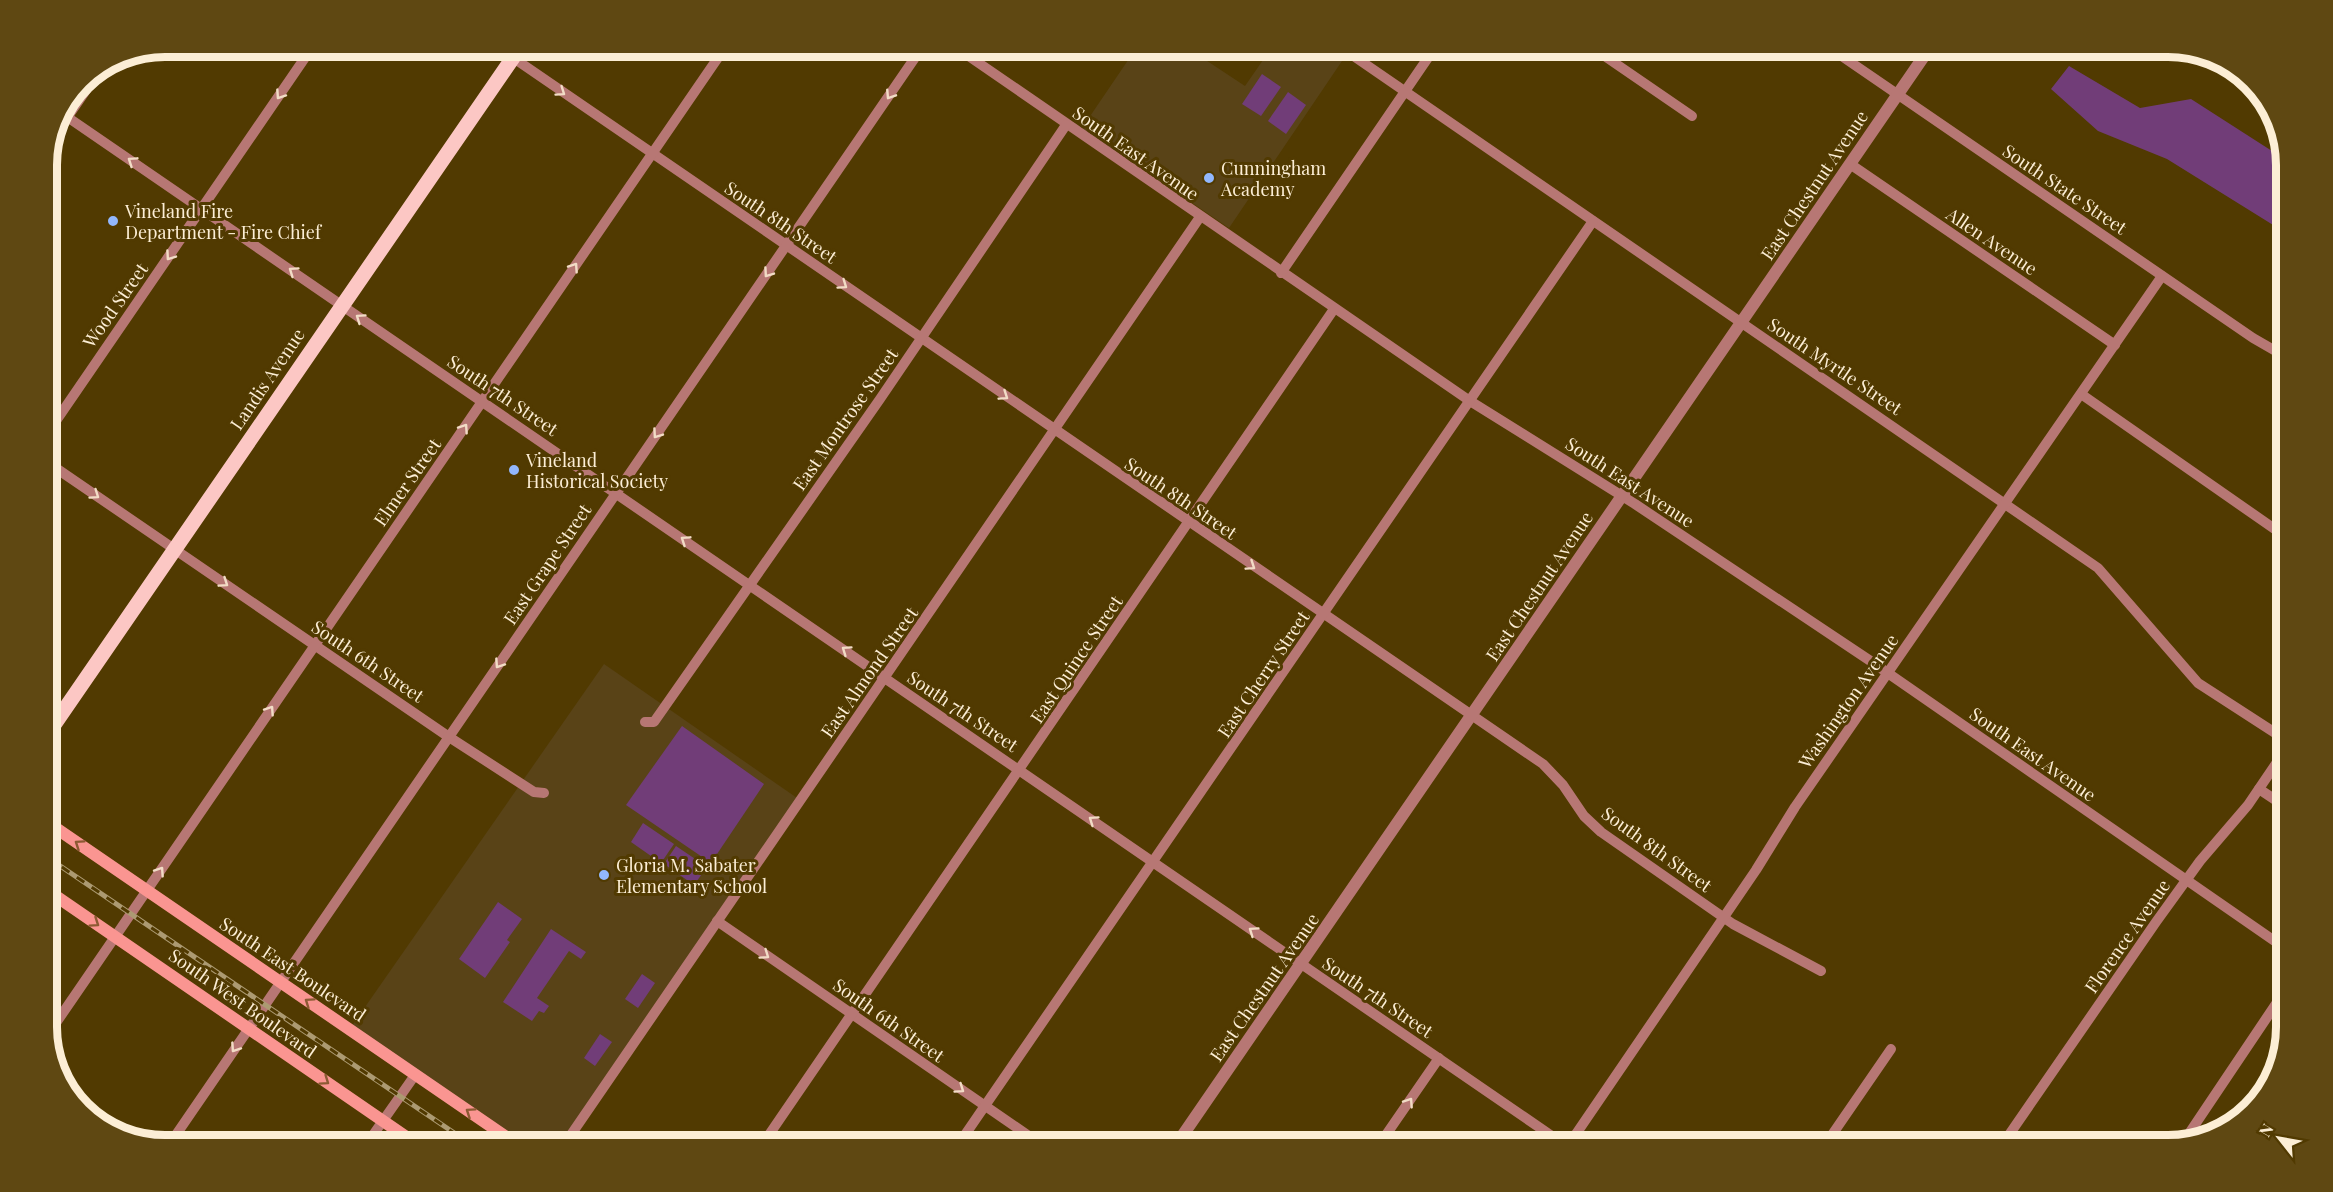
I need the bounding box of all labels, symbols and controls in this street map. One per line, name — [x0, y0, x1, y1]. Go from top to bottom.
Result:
one-way arrow — [555, 85, 566, 96]
one-way arrow — [276, 88, 287, 99]
one-way arrow — [887, 89, 898, 100]
street label: South East Avenue — [1068, 100, 1204, 206]
street label: East Chestnut Avenue — [1755, 106, 1873, 264]
street label: South State Street — [1998, 139, 2132, 240]
place label: Cunningham Academy — [1220, 156, 1326, 201]
one-way arrow — [128, 157, 139, 168]
marker: Cunningham Academy — [1202, 171, 1216, 185]
street label: South 8th Street — [720, 176, 842, 269]
place label: Vineland Fire Department - Fire Chief — [124, 199, 323, 244]
street label: Allen Avenue — [1941, 201, 2042, 280]
marker: Vineland Fire Department - Fire Chief — [106, 214, 120, 228]
one-way arrow — [166, 249, 177, 260]
street label: Wood Street — [76, 257, 153, 353]
one-way arrow — [567, 263, 578, 274]
one-way arrow — [289, 267, 300, 278]
one-way arrow — [764, 267, 775, 278]
one-way arrow — [837, 278, 848, 289]
street label: South Myrtle Street — [1763, 312, 1907, 420]
one-way arrow — [356, 314, 367, 325]
street label: Landis Avenue — [224, 324, 310, 434]
street label: East Montrose Street — [787, 343, 903, 495]
street label: South 7th Street — [443, 349, 564, 441]
one-way arrow — [997, 389, 1008, 400]
one-way arrow — [456, 424, 467, 435]
one-way arrow — [653, 427, 664, 438]
street label: South East Avenue — [1561, 431, 1699, 533]
street label: Elmer Street — [368, 433, 446, 531]
place label: Vineland Historical Society — [525, 448, 668, 493]
street label: South 8th Street — [1120, 452, 1242, 545]
marker: Vineland Historical Society — [507, 463, 521, 477]
one-way arrow — [88, 488, 99, 499]
street label: East Grape Street — [498, 499, 597, 629]
street label: East Chestnut Avenue — [1480, 507, 1598, 665]
one-way arrow — [680, 536, 691, 547]
one-way arrow — [1245, 558, 1255, 570]
one-way arrow — [217, 576, 228, 587]
street label: East Quince Street — [1024, 590, 1128, 727]
street label: East Almond Street — [815, 601, 923, 742]
street label: East Cherry Street — [1212, 605, 1315, 742]
street label: South 6th Street — [307, 615, 429, 708]
street label: Washington Avenue — [1792, 629, 1903, 774]
one-way arrow — [841, 646, 852, 657]
one-way arrow — [495, 657, 506, 668]
street label: South 7th Street — [903, 665, 1024, 757]
street label: South East Avenue — [1965, 701, 2101, 807]
one-way arrow — [263, 706, 274, 717]
street label: South 8th Street — [1597, 801, 1717, 897]
one-way arrow — [1089, 816, 1100, 827]
one-way arrow — [75, 840, 86, 851]
place label: Gloria M. Sabater Elementary School — [616, 853, 767, 898]
one-way arrow — [153, 867, 164, 878]
marker: Gloria M. Sabater Elementary School — [597, 868, 611, 882]
street label: Florence Avenue — [2079, 874, 2175, 998]
street label: East Chestnut Avenue — [1204, 908, 1324, 1066]
street label: South East Boulevard — [215, 911, 371, 1027]
one-way arrow — [88, 916, 99, 927]
one-way arrow — [1249, 927, 1260, 938]
street label: South West Boulevard — [164, 943, 322, 1063]
one-way arrow — [759, 948, 770, 959]
street label: South 7th Street — [1318, 951, 1439, 1043]
street label: South 6th Street — [829, 973, 950, 1068]
one-way arrow — [305, 998, 316, 1009]
one-way arrow — [231, 1041, 242, 1052]
one-way arrow — [318, 1074, 329, 1085]
one-way arrow — [954, 1082, 965, 1093]
one-way arrow — [1402, 1097, 1413, 1108]
one-way arrow — [465, 1108, 476, 1119]
north arrow — [2249, 1108, 2309, 1168]
text: N — [2254, 1119, 2278, 1140]

